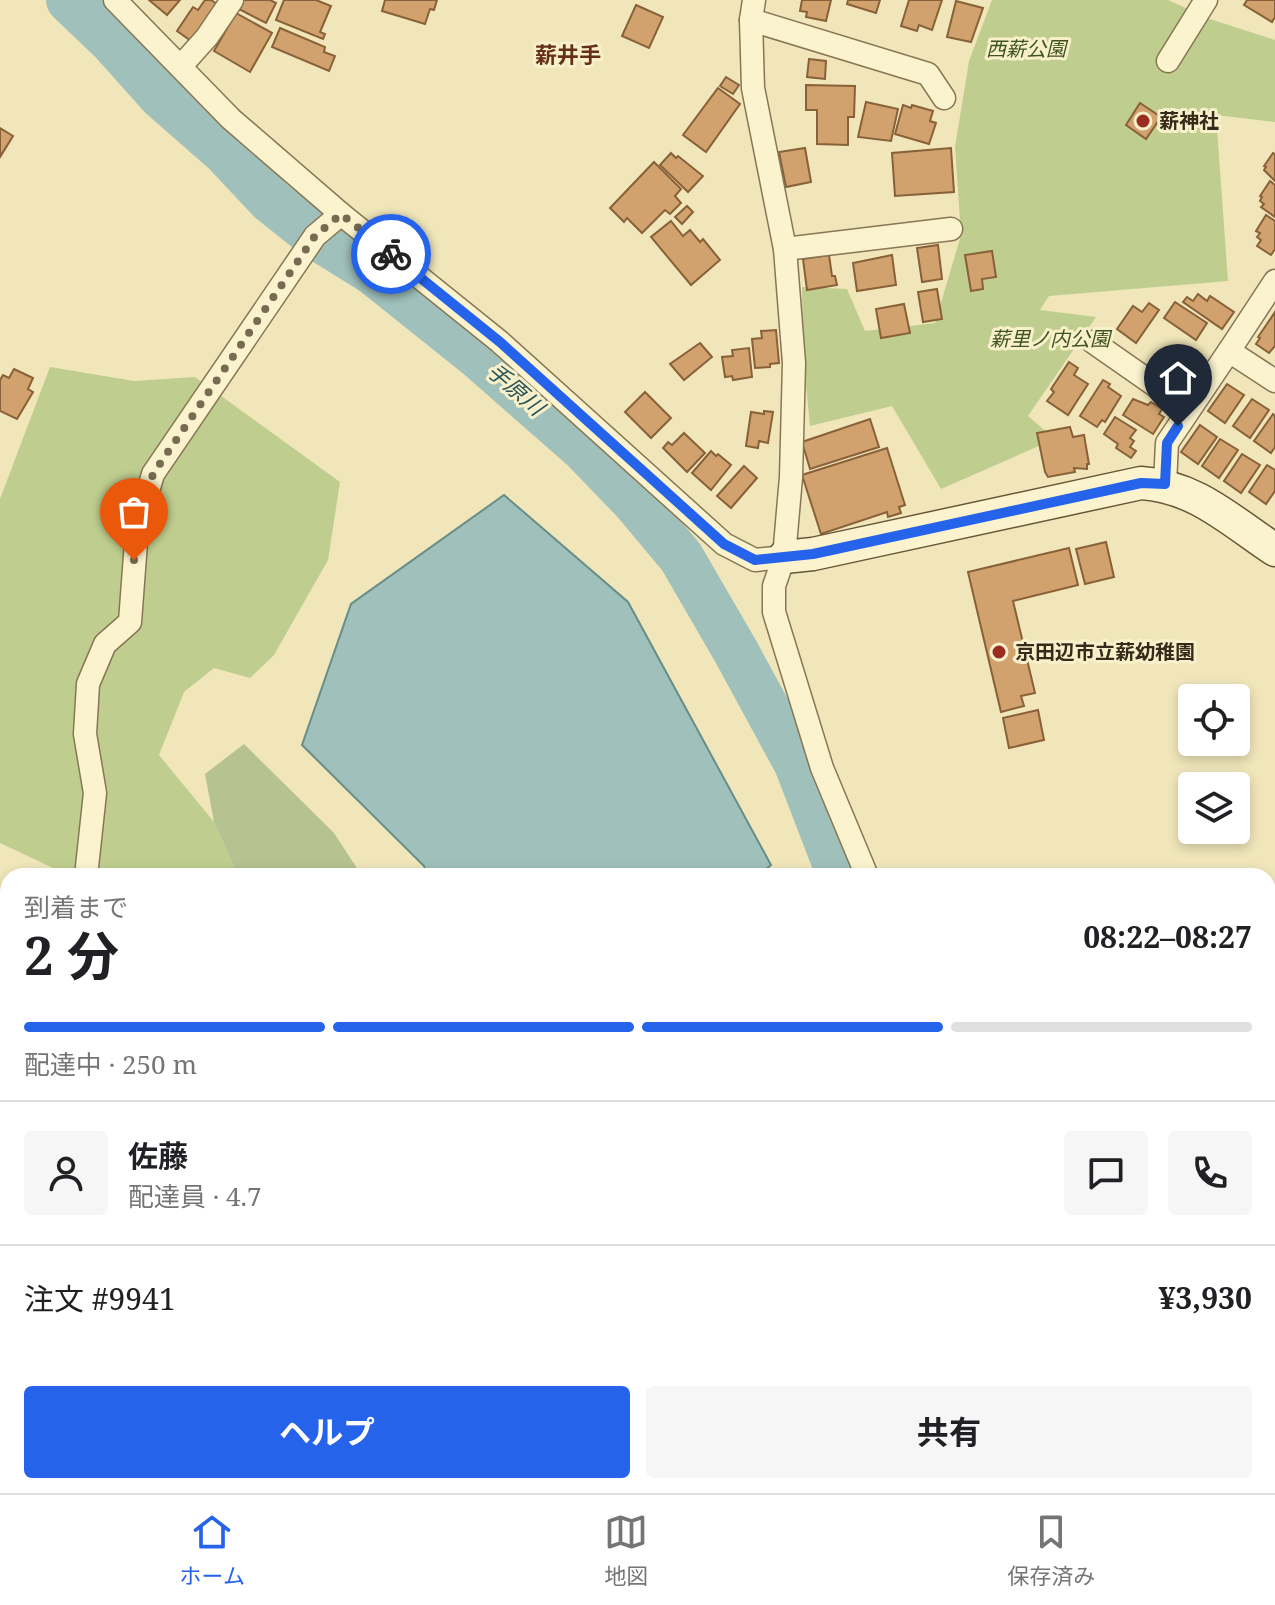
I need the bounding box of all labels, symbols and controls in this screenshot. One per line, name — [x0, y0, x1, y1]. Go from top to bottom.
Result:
park label: 西薪公園 — [986, 35, 1069, 62]
district label: 薪井手 — [535, 39, 601, 69]
place label: 薪神社 — [1159, 107, 1219, 134]
marker: 薪神社 — [1134, 112, 1152, 130]
courier — [351, 214, 431, 294]
icon: bike — [369, 232, 413, 276]
park label: 薪里ノ内公園 — [990, 325, 1113, 352]
pin — [1144, 344, 1212, 426]
water label: 手原川 — [482, 355, 553, 423]
icon: home — [1156, 356, 1200, 400]
pin — [100, 478, 168, 560]
icon: bag — [112, 490, 156, 534]
place label: 京田辺市立薪幼稚園 — [1015, 638, 1195, 665]
marker: 京田辺市立薪幼稚園 — [990, 643, 1008, 661]
map controls — [1178, 684, 1250, 844]
button: locate — [1178, 684, 1250, 756]
button: layers — [1178, 772, 1250, 844]
text: 到着まで — [24, 889, 128, 925]
text: 08:22–08:27 — [1083, 916, 1252, 957]
text: 2 分 — [24, 919, 119, 990]
text: 配達中 · 250 m — [24, 1046, 197, 1082]
button: person — [24, 1131, 108, 1215]
button: chat — [1064, 1131, 1148, 1215]
button: phone — [1168, 1131, 1252, 1215]
text: 佐藤 — [128, 1135, 188, 1176]
text: 配達員 · 4.7 — [128, 1178, 262, 1214]
text: ¥3,930 — [1158, 1277, 1252, 1318]
text: 注文 #9941 — [24, 1278, 176, 1319]
button: ヘルプ — [24, 1386, 630, 1478]
button: 共有 — [646, 1386, 1252, 1478]
tab: ホーム — [180, 1510, 245, 1590]
tab: 地図 — [604, 1510, 648, 1590]
tab: 保存済み — [1007, 1510, 1095, 1590]

